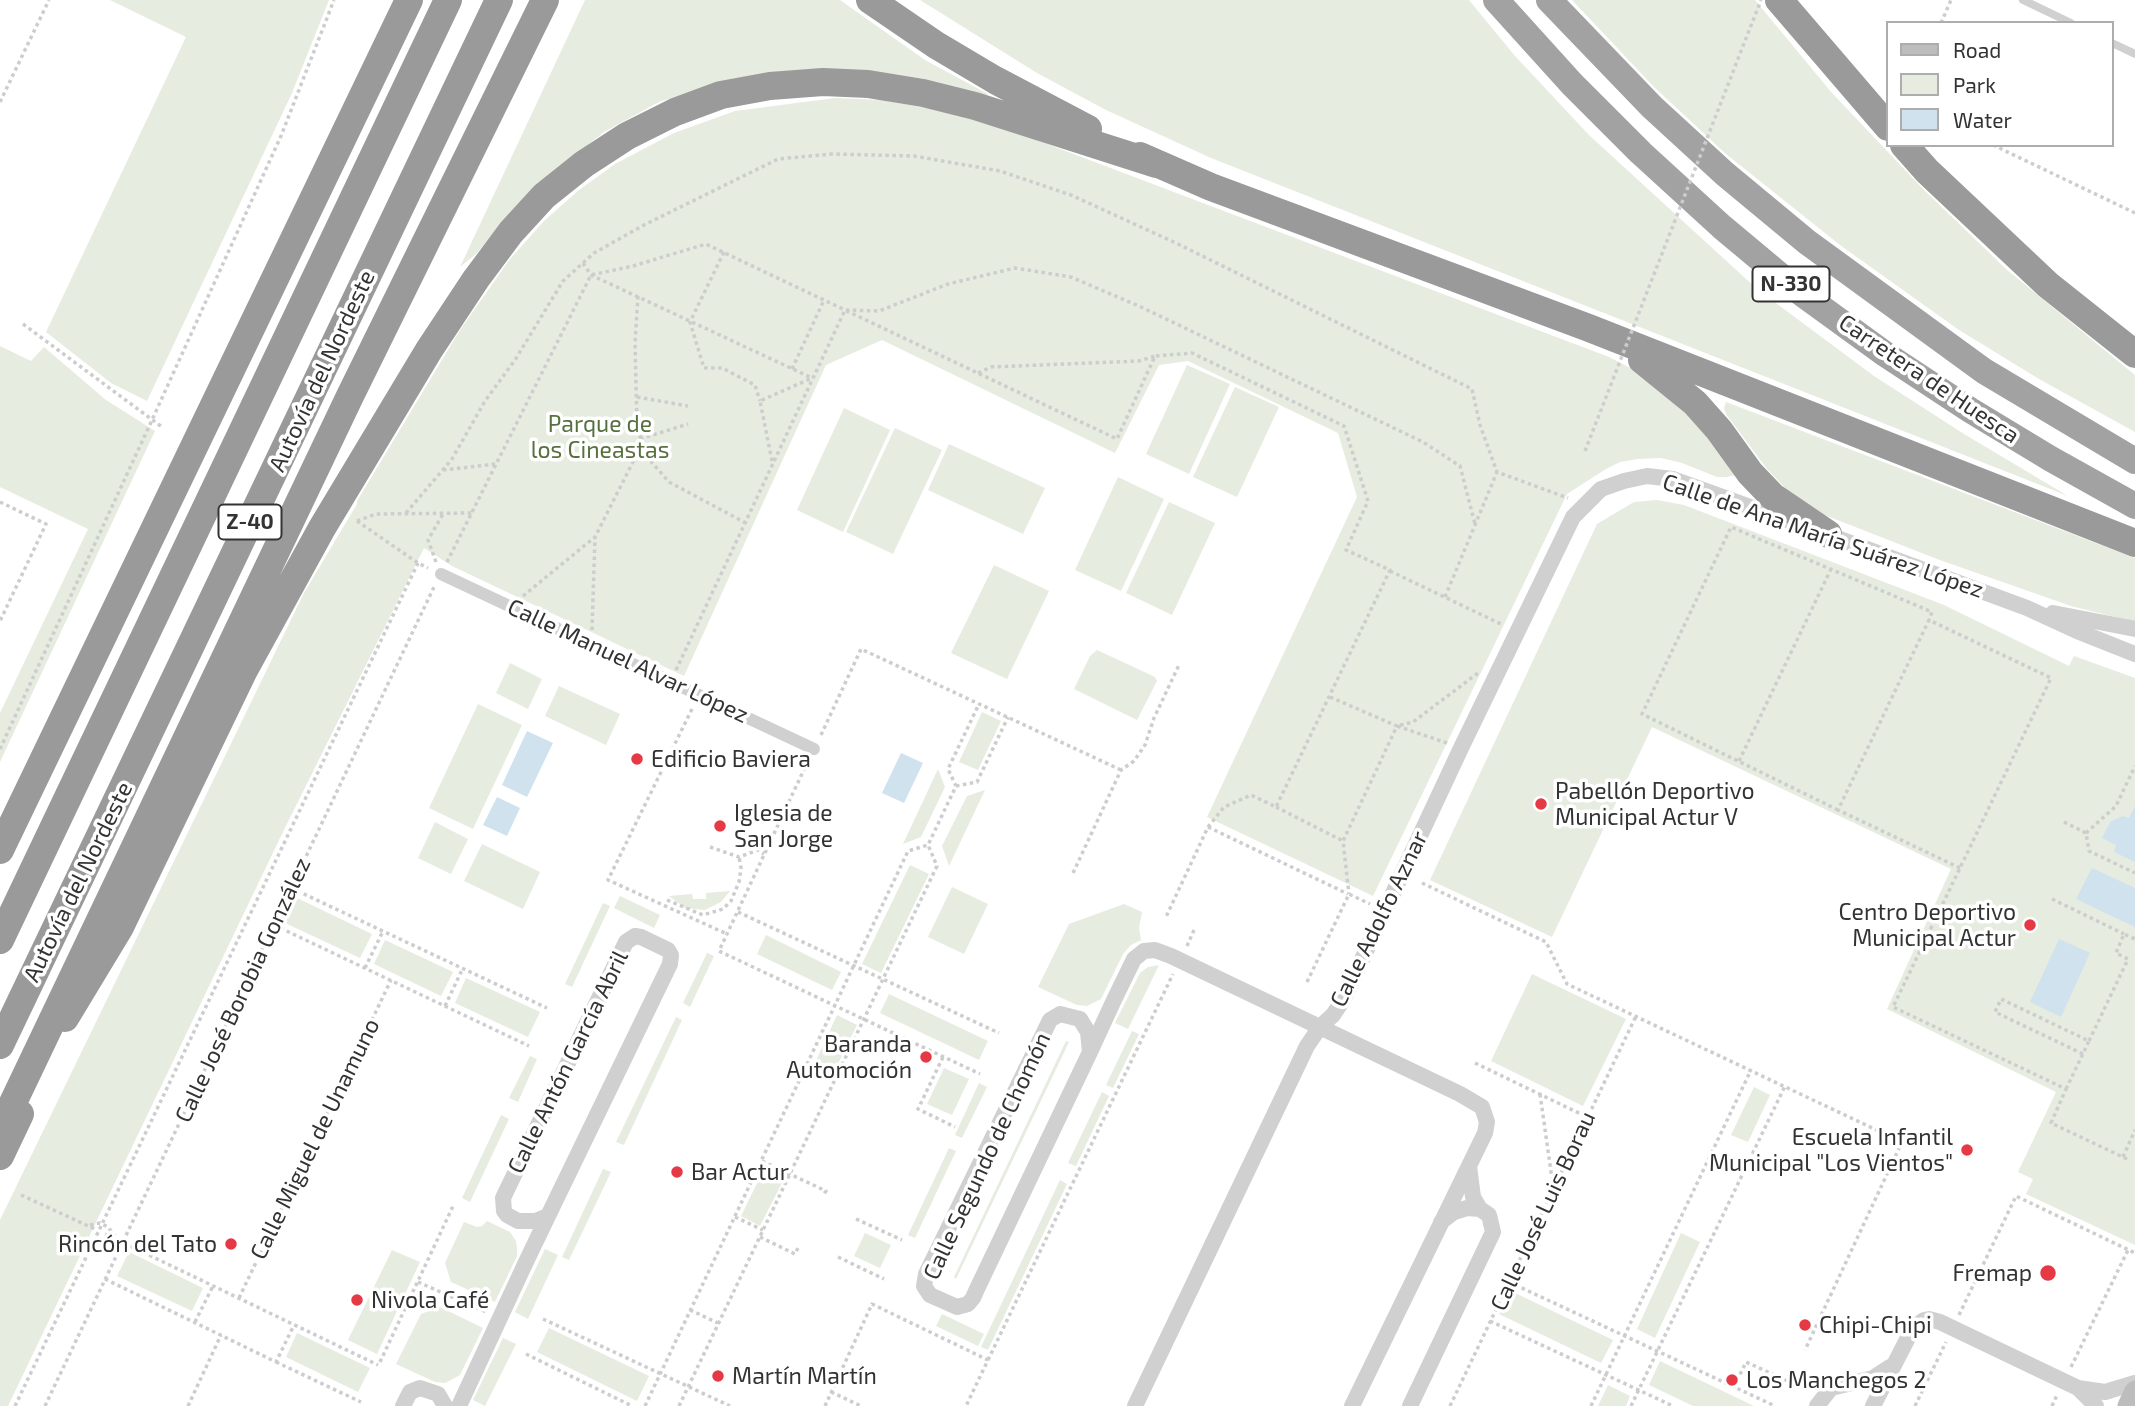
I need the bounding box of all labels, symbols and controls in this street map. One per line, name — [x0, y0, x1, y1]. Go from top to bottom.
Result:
legend — [1886, 21, 2114, 147]
text: Road — [1953, 37, 2001, 62]
text: Park — [1953, 72, 1996, 97]
text: Water — [1953, 107, 2012, 132]
street label: Autovía del Nordeste — [263, 266, 381, 476]
road number: N-330 — [1752, 266, 1830, 302]
street label: Carretera de Huesca — [1834, 308, 2024, 450]
park label: Parque de los Cineastas — [531, 410, 669, 464]
street label: Calle de Ana María Suárez López — [1659, 468, 1987, 604]
road number: Z-40 — [218, 504, 282, 540]
street label: Calle Manuel Alvar López — [503, 593, 753, 729]
place label: Edificio Baviera — [651, 745, 811, 773]
marker: Edificio Baviera — [629, 751, 645, 767]
place label: Pabellón Deportivo Municipal Actur V — [1555, 777, 1755, 831]
street label: Autovía del Nordeste — [18, 778, 138, 986]
marker: Pabellón Deportivo Municipal Actur V — [1533, 796, 1549, 812]
place label: Iglesia de San Jorge — [734, 799, 833, 853]
marker: Iglesia de San Jorge — [712, 818, 728, 834]
street label: Calle Adolfo Aznar — [1324, 827, 1434, 1011]
street label: Calle José Borobia González — [169, 853, 317, 1127]
place label: Centro Deportivo Municipal Actur — [1838, 898, 2016, 952]
marker: Centro Deportivo Municipal Actur — [2022, 917, 2038, 933]
street label: Calle Antón García Abril — [502, 946, 634, 1178]
street label: Calle Miguel de Unamuno — [245, 1014, 385, 1264]
street label: Calle Segundo de Chomón — [918, 1028, 1056, 1284]
place label: Baranda Automoción — [786, 1030, 912, 1084]
marker: Baranda Automoción — [918, 1049, 934, 1065]
street label: Calle José Luis Borau — [1485, 1107, 1601, 1315]
place label: Escuela Infantil Municipal "Los Vientos" — [1709, 1123, 1953, 1177]
marker: Escuela Infantil Municipal "Los Vientos" — [1959, 1142, 1975, 1158]
place label: Bar Actur — [691, 1158, 789, 1186]
marker: Bar Actur — [669, 1164, 685, 1180]
place label: Rincón del Tato — [58, 1230, 217, 1258]
marker: Rincón del Tato — [223, 1236, 239, 1252]
place label: Fremap — [1953, 1259, 2032, 1287]
marker: Fremap — [2038, 1263, 2058, 1283]
place label: Nivola Café — [371, 1286, 489, 1314]
marker: Nivola Café — [349, 1292, 365, 1308]
place label: Chipi-Chipi — [1819, 1311, 1932, 1339]
marker: Chipi-Chipi — [1797, 1317, 1813, 1333]
place label: Martín Martín — [732, 1362, 877, 1390]
place label: Los Manchegos 2 — [1746, 1366, 1926, 1394]
marker: Martín Martín — [710, 1368, 726, 1384]
marker: Los Manchegos 2 — [1724, 1372, 1740, 1388]

